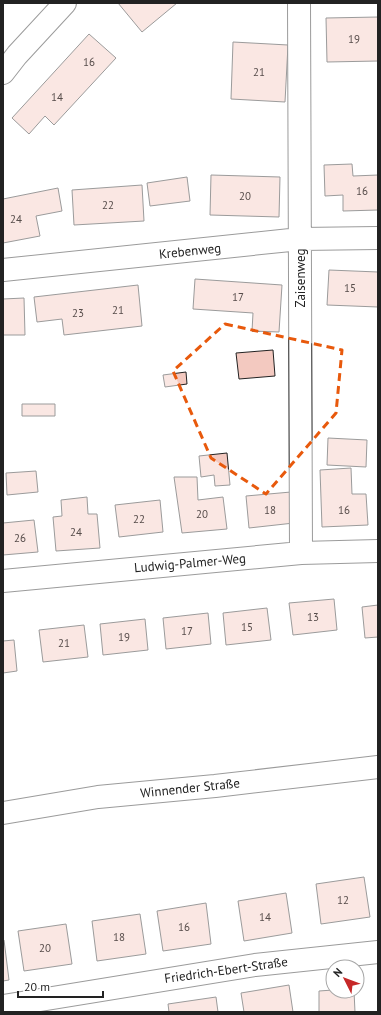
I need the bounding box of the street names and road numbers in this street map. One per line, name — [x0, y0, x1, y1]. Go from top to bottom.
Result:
street label: Krebenweg — [158, 239, 222, 263]
street label: Zaisenweg — [292, 249, 309, 307]
street label: Ludwig-Palmer-Weg — [133, 550, 247, 576]
street label: Winnender Straße — [139, 774, 241, 802]
street label: Friedrich-Ebert-Straße — [163, 953, 289, 987]

